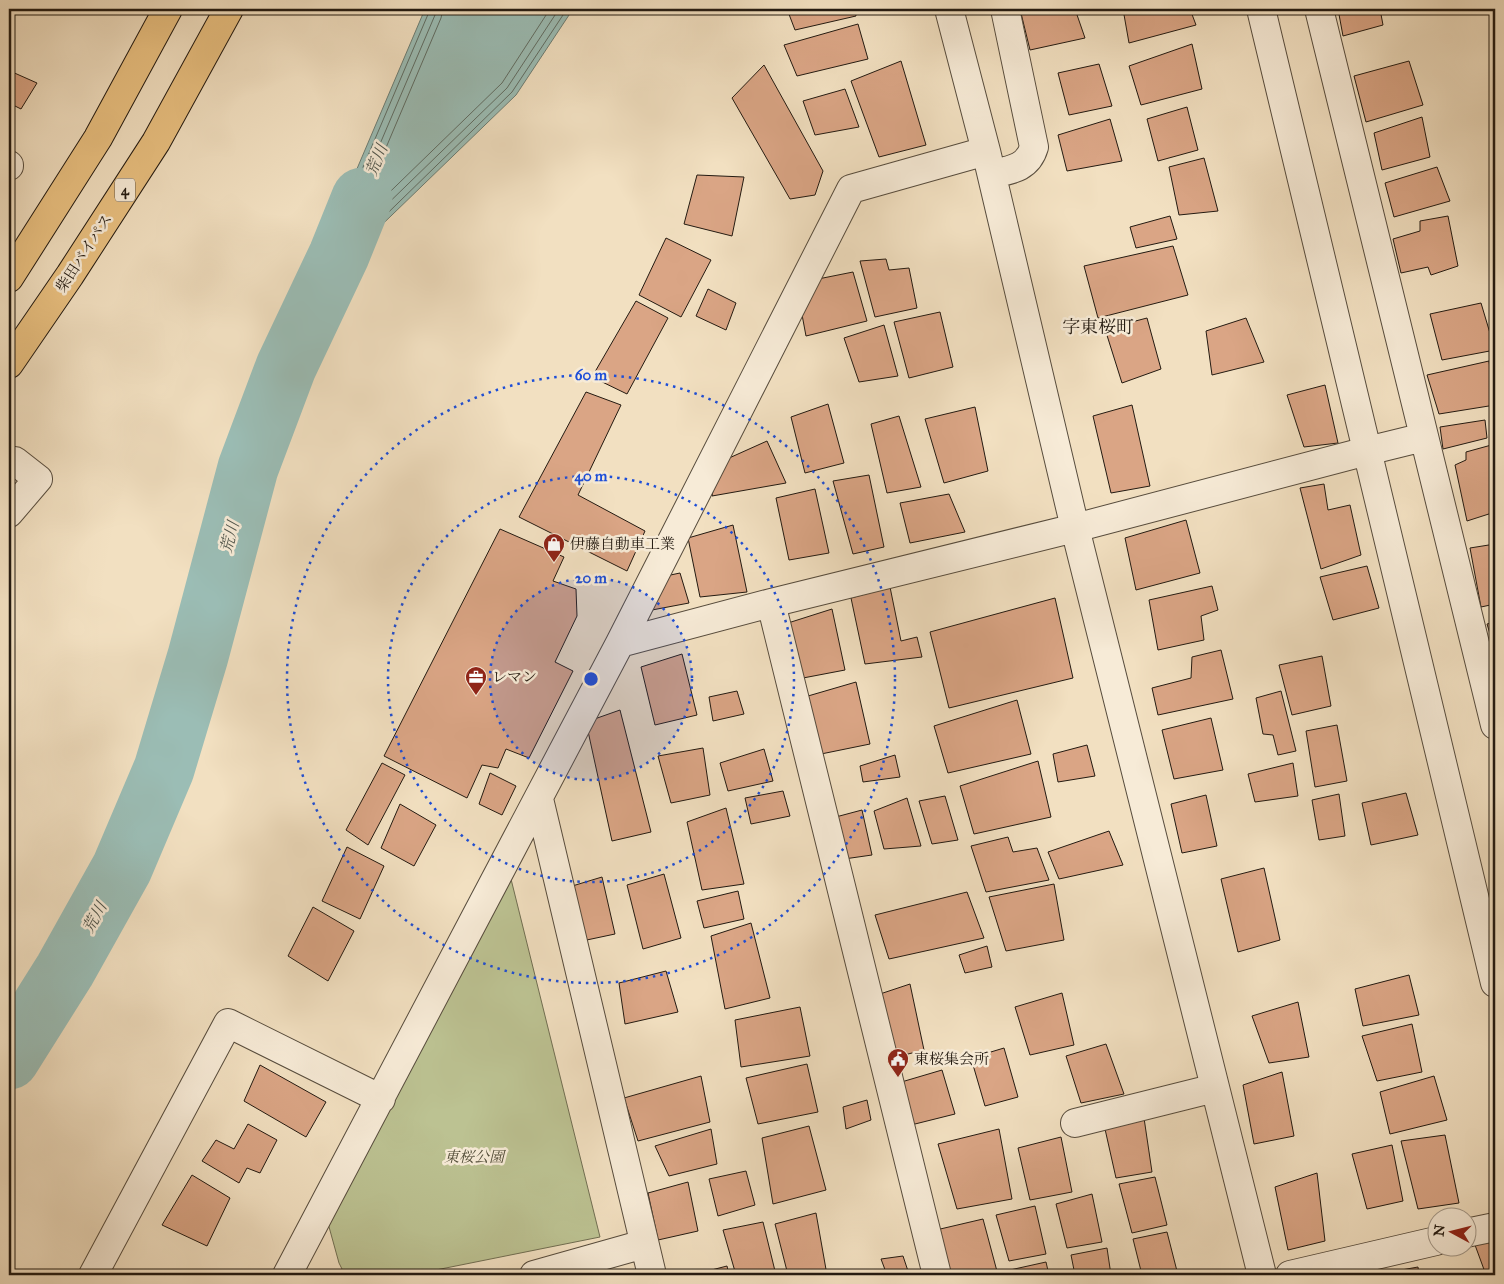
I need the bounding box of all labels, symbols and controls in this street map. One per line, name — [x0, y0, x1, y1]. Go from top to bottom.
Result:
water label: 荒川 — [362, 140, 392, 179]
road number: 4 — [115, 178, 135, 202]
street label: 柴田バイパス — [52, 210, 116, 296]
district label: 字東桜町 — [1062, 316, 1134, 338]
text: 60 m — [575, 366, 608, 384]
text: 40 m — [575, 467, 608, 486]
water label: 荒川 — [216, 517, 243, 555]
shop icon: 伊藤自動車工業 — [542, 532, 566, 563]
place label: 伊藤自動車工業 — [570, 535, 675, 553]
text: 20 m — [575, 569, 607, 587]
office icon: レマン — [464, 665, 488, 696]
place label: レマン — [492, 668, 537, 686]
centre of rings — [582, 670, 600, 688]
water label: 荒川 — [78, 897, 111, 936]
public building icon: 東桜集会所 — [886, 1047, 910, 1078]
place label: 東桜集会所 — [914, 1050, 989, 1068]
park label: 東桜公園 — [444, 1148, 507, 1166]
north arrow — [1426, 1206, 1476, 1256]
text: N — [1430, 1223, 1449, 1237]

